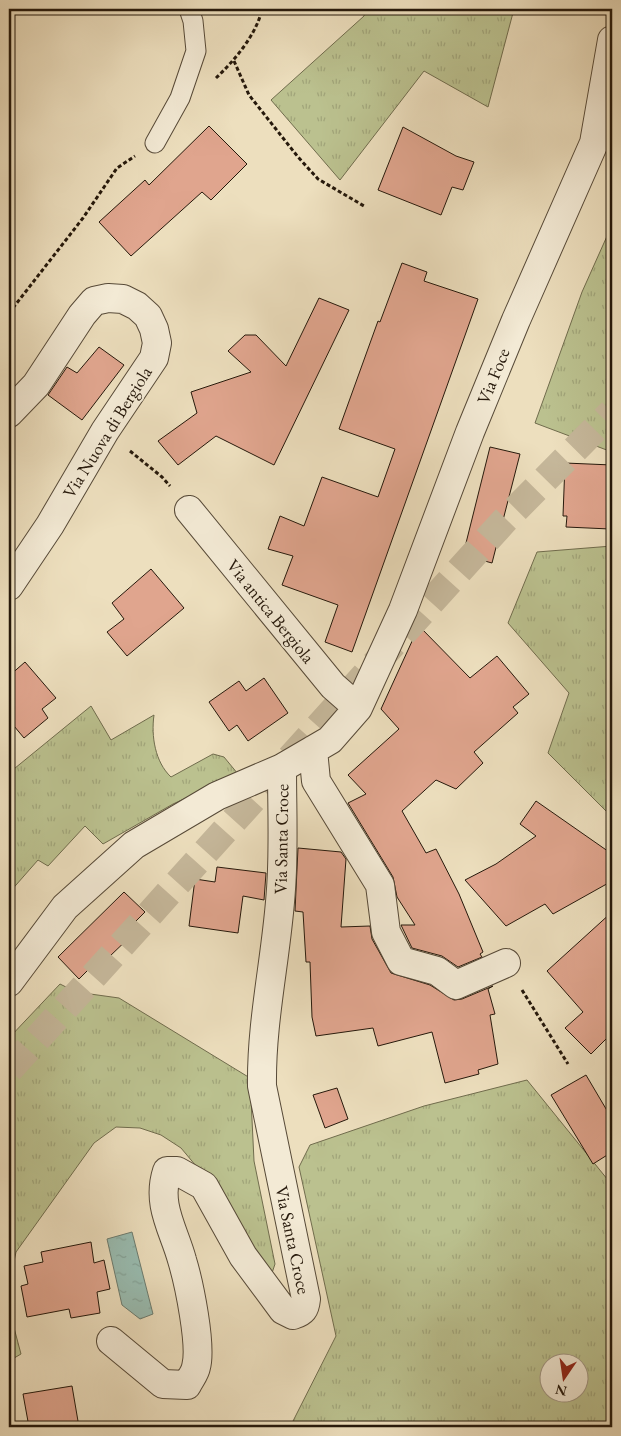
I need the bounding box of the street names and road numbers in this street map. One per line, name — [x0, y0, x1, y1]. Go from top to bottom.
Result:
street label: Via Foce — [471, 345, 515, 407]
street label: Via Nuova di Bergiola — [57, 361, 157, 502]
street label: Via antica Bergiola — [222, 554, 321, 668]
street label: Via Santa Croce — [269, 784, 293, 894]
street label: Via Santa Croce — [270, 1184, 316, 1296]

